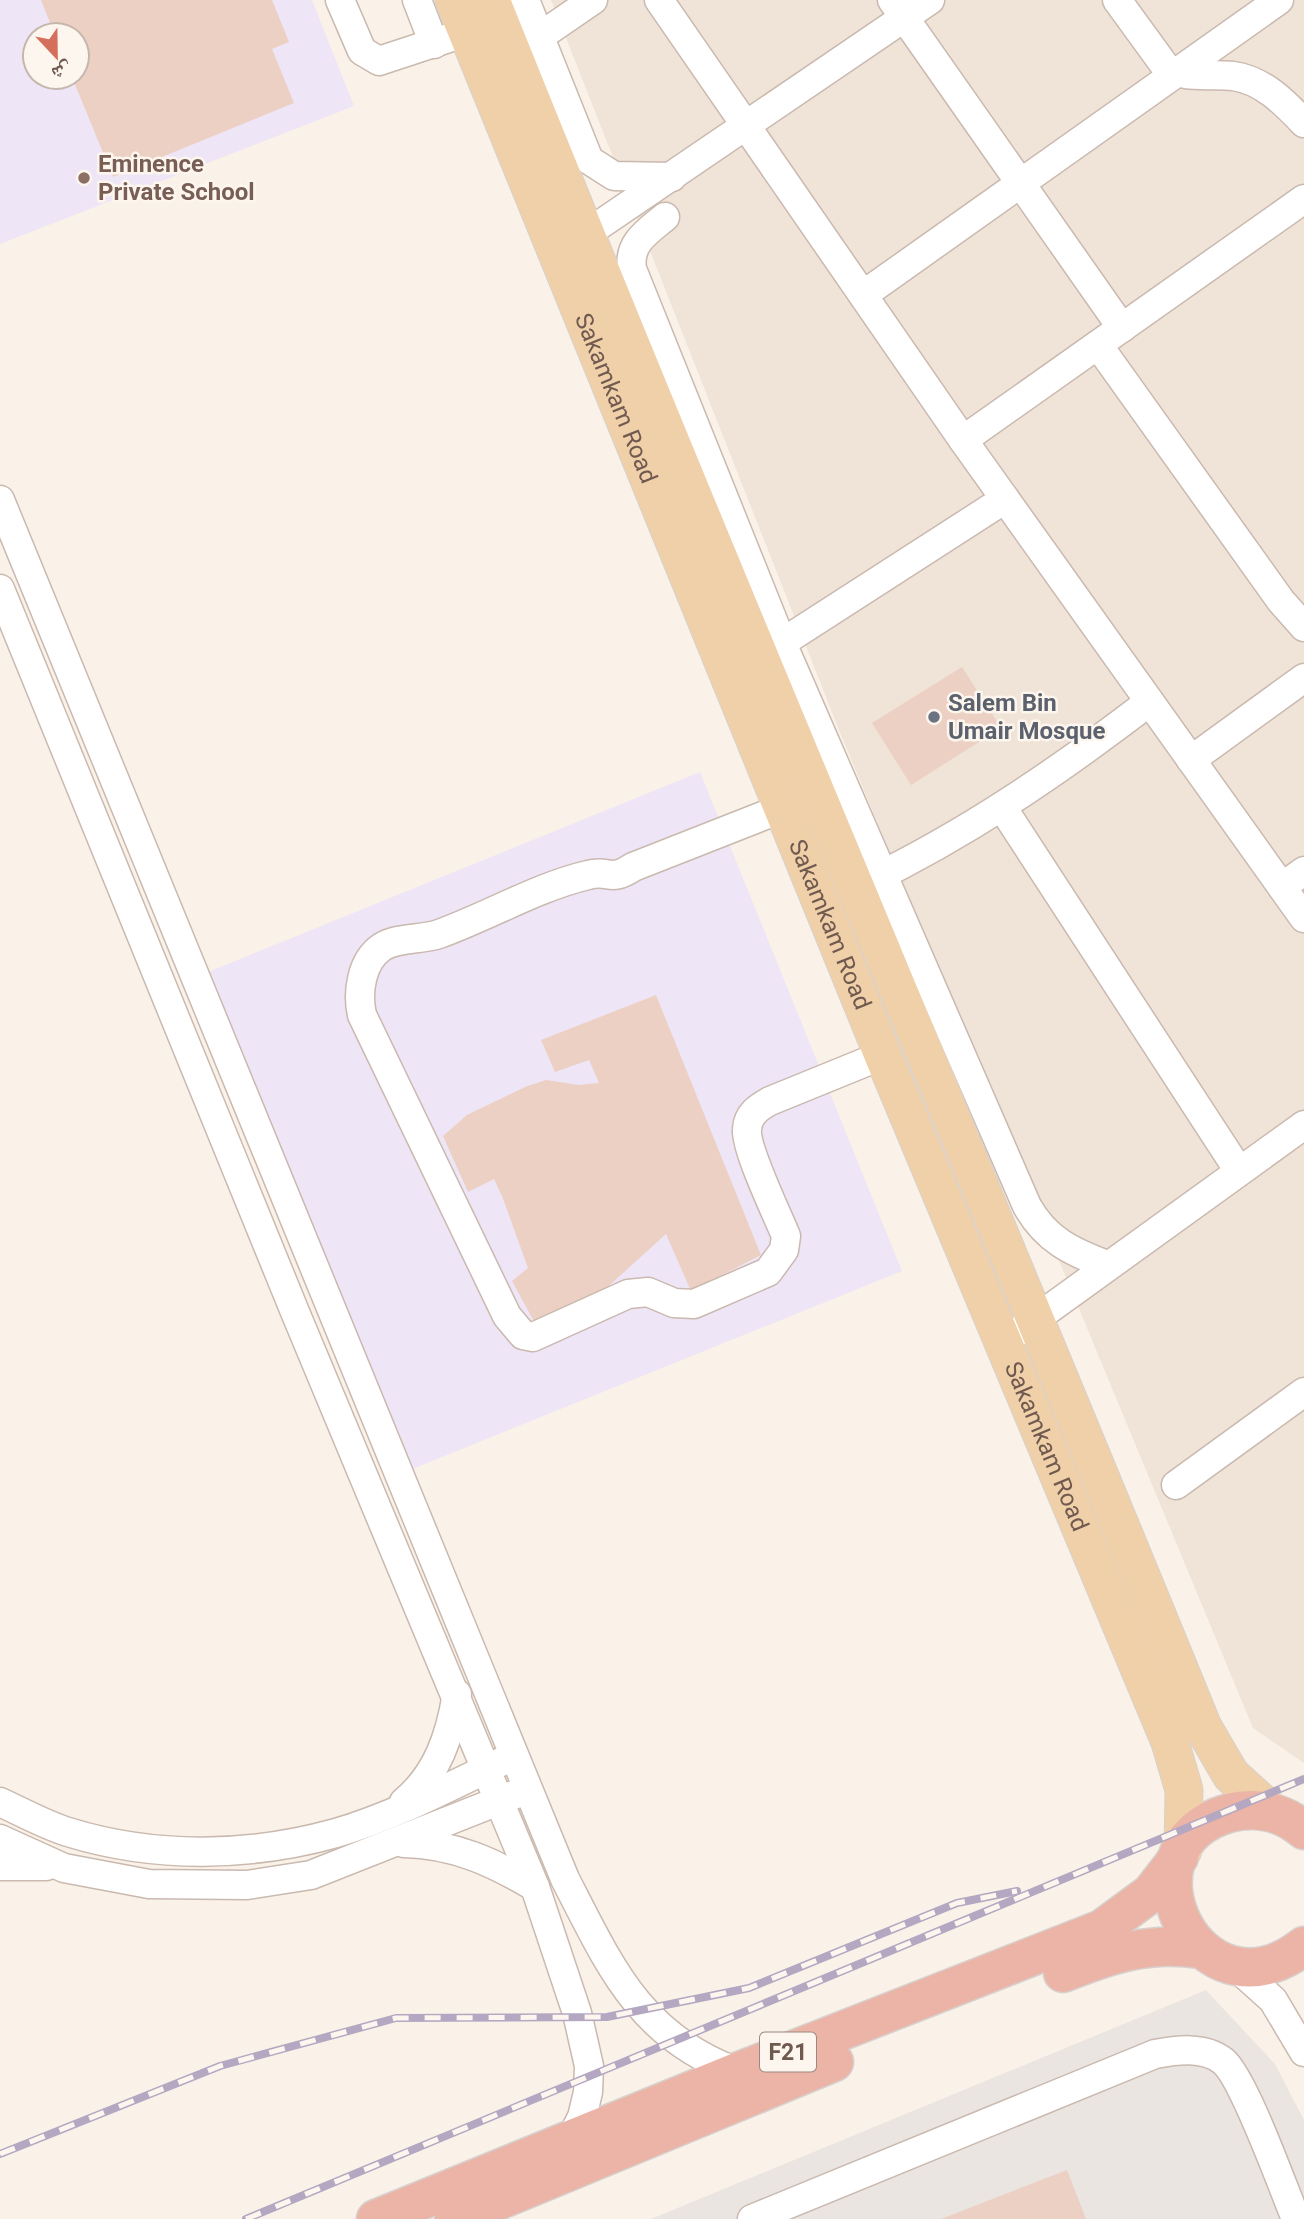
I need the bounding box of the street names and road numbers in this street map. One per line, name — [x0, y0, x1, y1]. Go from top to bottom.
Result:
street label: Sakamkam Road — [569, 309, 663, 487]
street label: Sakamkam Road — [783, 835, 877, 1014]
street label: Sakamkam Road — [999, 1357, 1094, 1535]
road number: F21 — [760, 2033, 816, 2072]

